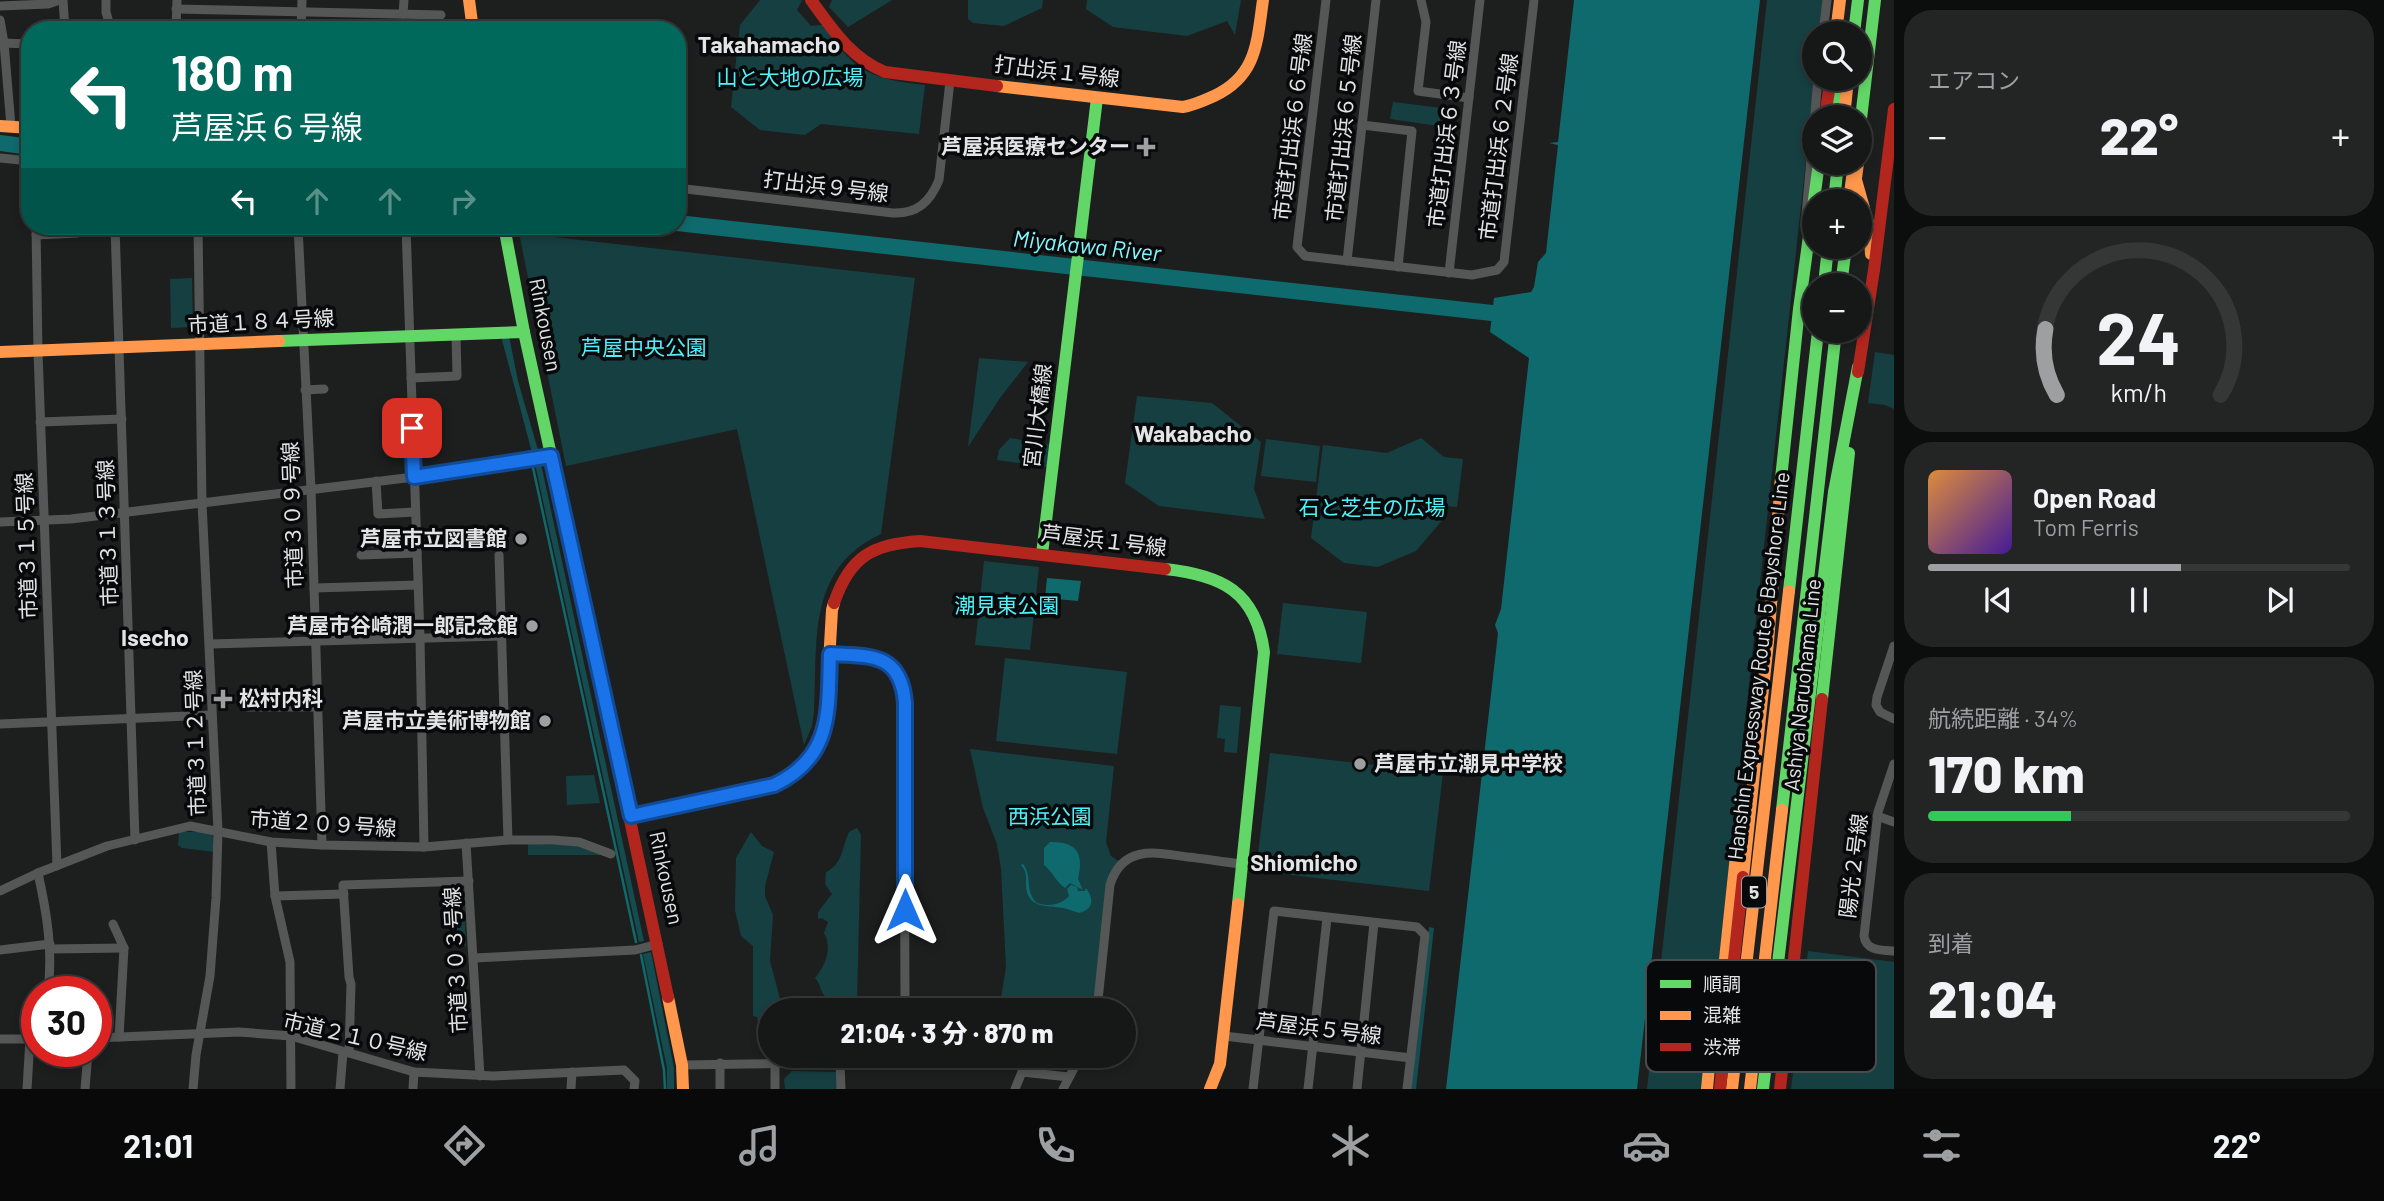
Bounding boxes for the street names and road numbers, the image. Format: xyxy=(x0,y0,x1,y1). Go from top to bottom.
street label: 市道打出浜６６号線 xyxy=(1268,31,1315,222)
street label: 市道打出浜６５号線 xyxy=(1320,33,1365,223)
street label: 市道打出浜６３号線 xyxy=(1422,38,1469,229)
street label: 打出浜１号線 xyxy=(993,50,1121,91)
street label: 市道打出浜６２号線 xyxy=(1474,51,1521,242)
street label: 打出浜９号線 xyxy=(762,165,890,206)
street label: Rinkousen xyxy=(525,276,568,374)
street label: 市道１８４号線 xyxy=(187,304,335,337)
street label: 宮川大橋線 xyxy=(1018,362,1055,469)
street label: 市道３０９号線 xyxy=(276,441,307,589)
street label: 市道３１３号線 xyxy=(91,459,122,607)
street label: Hanshin Expressway Route 5 Bayshore Line xyxy=(1721,470,1794,861)
street label: 市道３１５号線 xyxy=(10,472,41,620)
street label: 芦屋浜１号線 xyxy=(1040,519,1168,560)
street label: Ashiya Naruohama Line xyxy=(1778,578,1825,792)
street label: 市道３１２号線 xyxy=(179,669,210,817)
street label: 市道２０９号線 xyxy=(249,805,397,840)
street label: 陽光２号線 xyxy=(1834,812,1871,919)
street label: Rinkousen xyxy=(645,829,690,927)
road number: 5 xyxy=(1742,876,1766,908)
street label: 市道３０３号線 xyxy=(438,886,471,1034)
street label: 市道２１０号線 xyxy=(281,1007,430,1064)
street label: 芦屋浜５号線 xyxy=(1255,1007,1383,1048)

